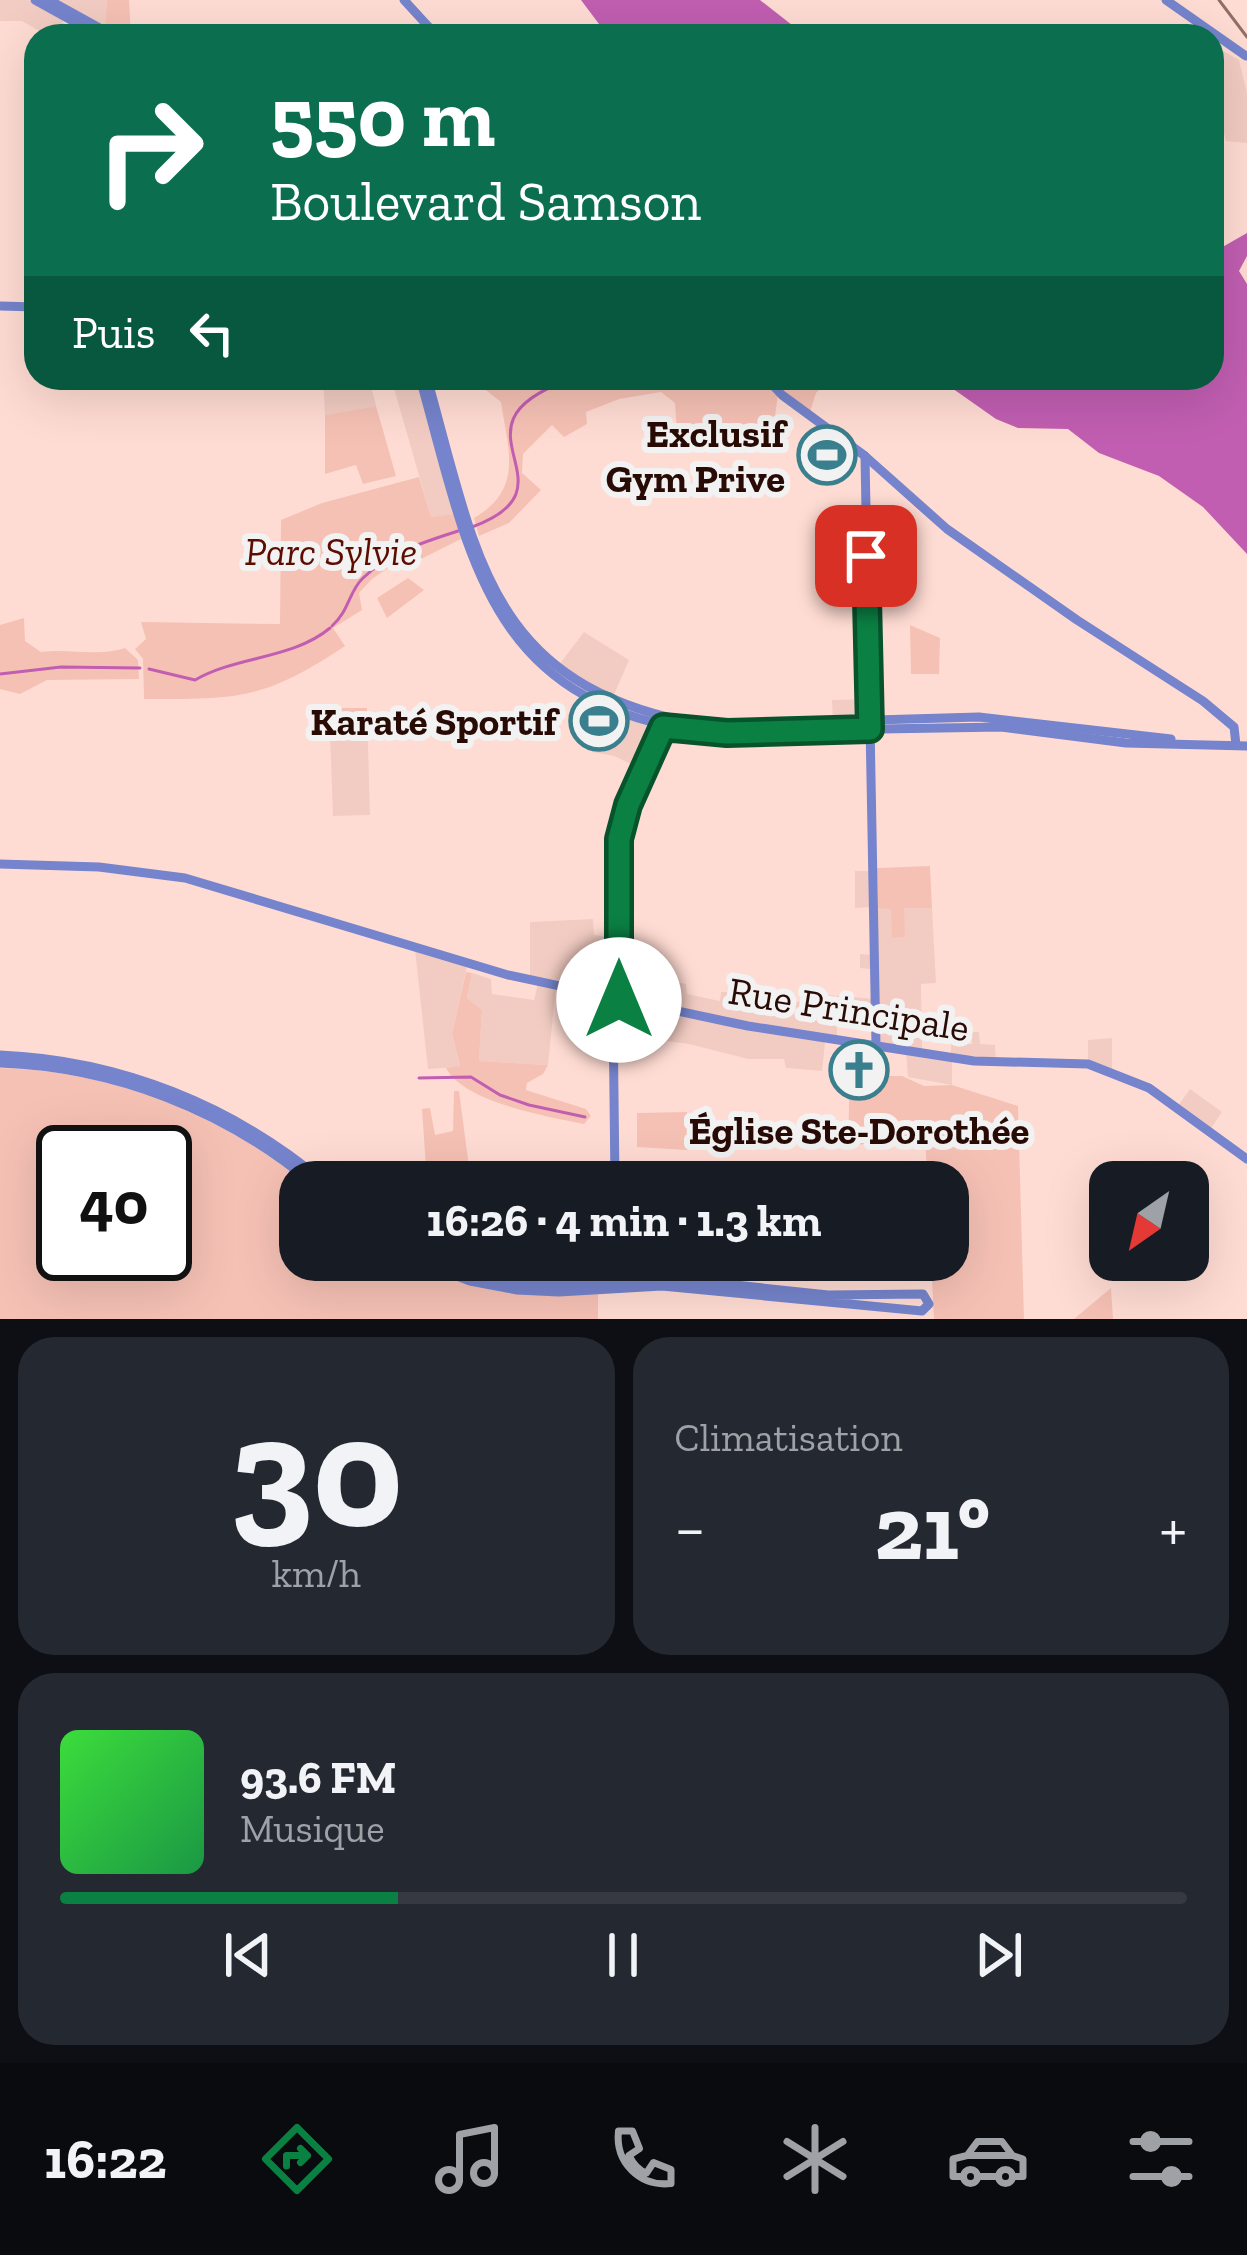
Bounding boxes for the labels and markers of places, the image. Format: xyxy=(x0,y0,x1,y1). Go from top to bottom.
place label: Exclusif Gym Prive xyxy=(606,410,789,502)
sports icon: Exclusif Gym Prive xyxy=(796,424,858,486)
pin xyxy=(815,505,917,607)
sports icon: Karaté Sportif xyxy=(568,690,630,752)
place label: Karaté Sportif xyxy=(310,698,561,745)
church icon: Église Ste-Dorothée xyxy=(828,1039,890,1101)
place label: Église Ste-Dorothée xyxy=(689,1107,1030,1154)

